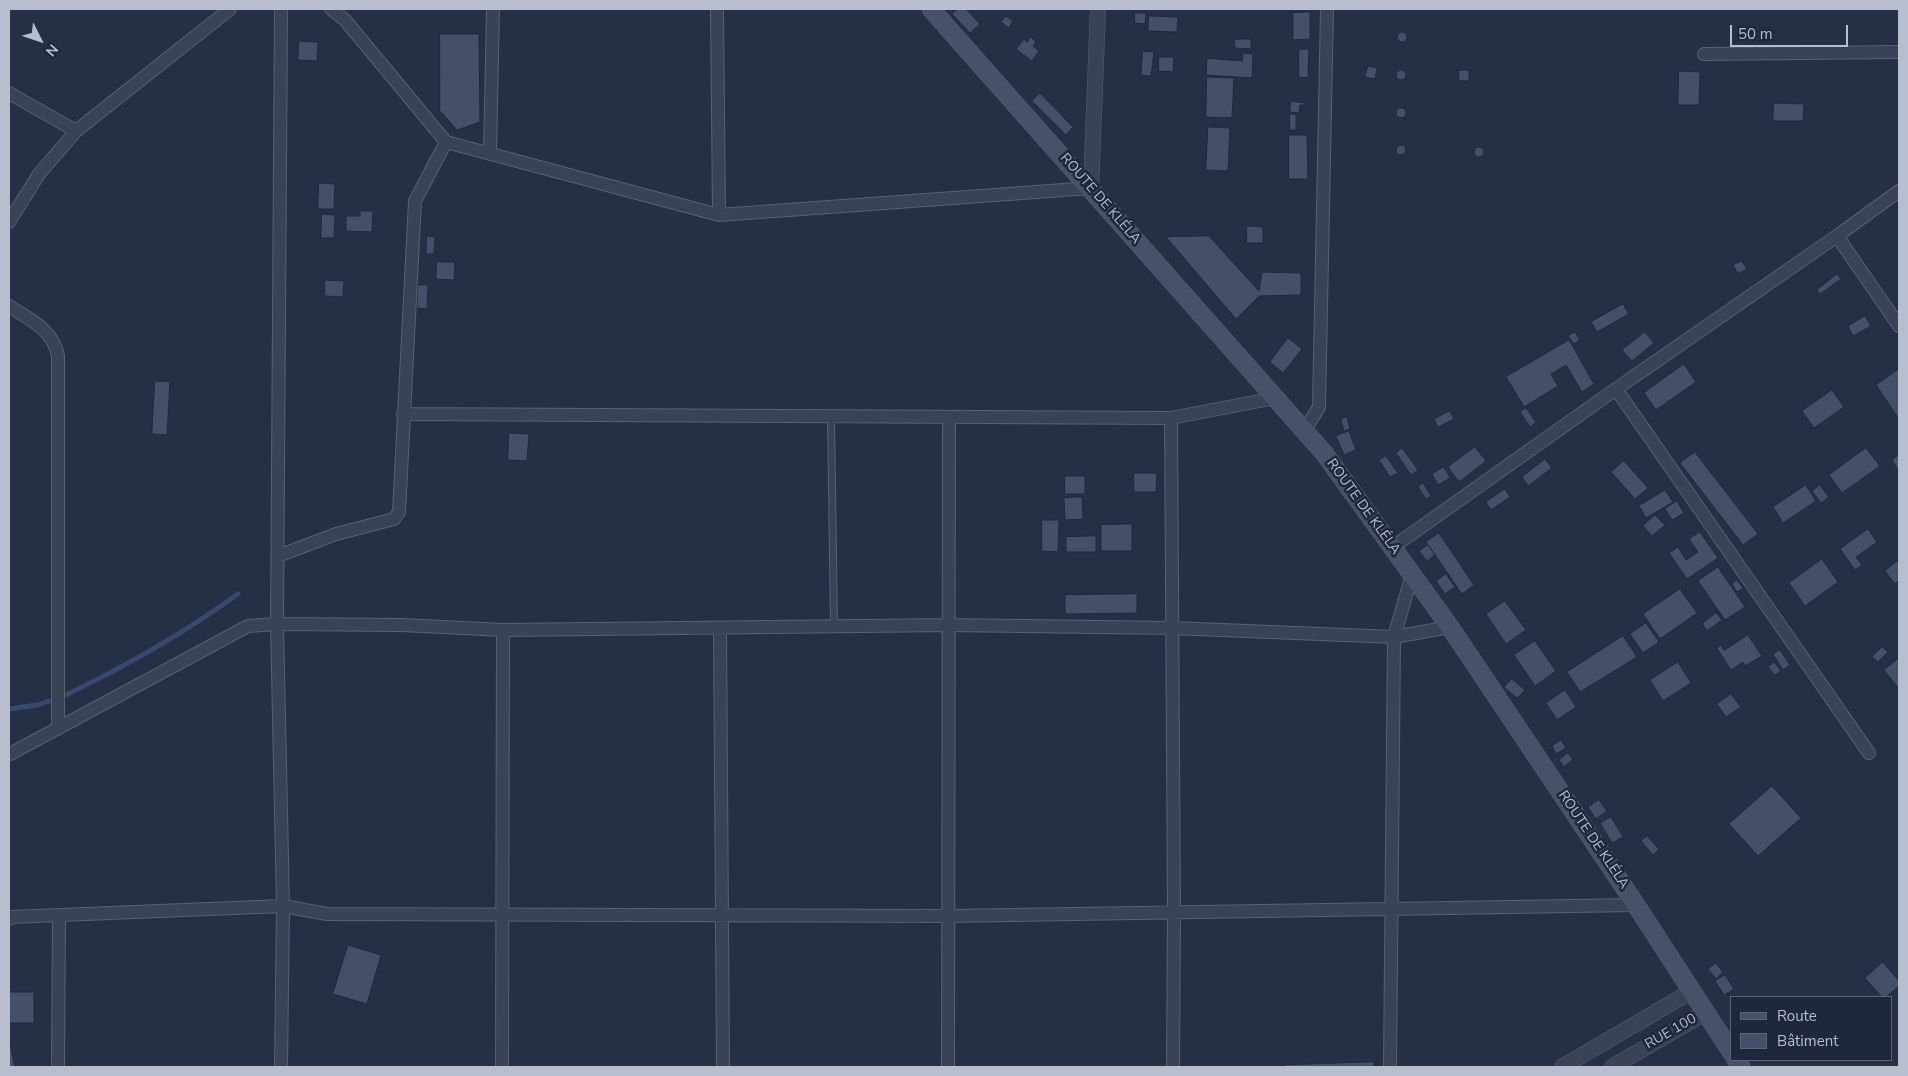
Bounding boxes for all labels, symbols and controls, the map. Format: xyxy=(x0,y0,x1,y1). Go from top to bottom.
north arrow xyxy=(15,15,65,65)
scale bar xyxy=(1733,15,1850,47)
text: 50 m xyxy=(1738,24,1773,44)
text: N xyxy=(41,40,62,60)
street label: ROUTE DE KLÉLA xyxy=(1056,150,1144,248)
street label: ROUTE DE KLÉLA xyxy=(1323,456,1403,558)
street label: ROUTE DE KLÉLA xyxy=(1554,788,1632,892)
legend xyxy=(1730,996,1893,1061)
text: Route xyxy=(1777,1006,1817,1026)
street label: RUE 100 xyxy=(1642,1011,1700,1053)
text: Bâtiment xyxy=(1777,1031,1838,1051)

